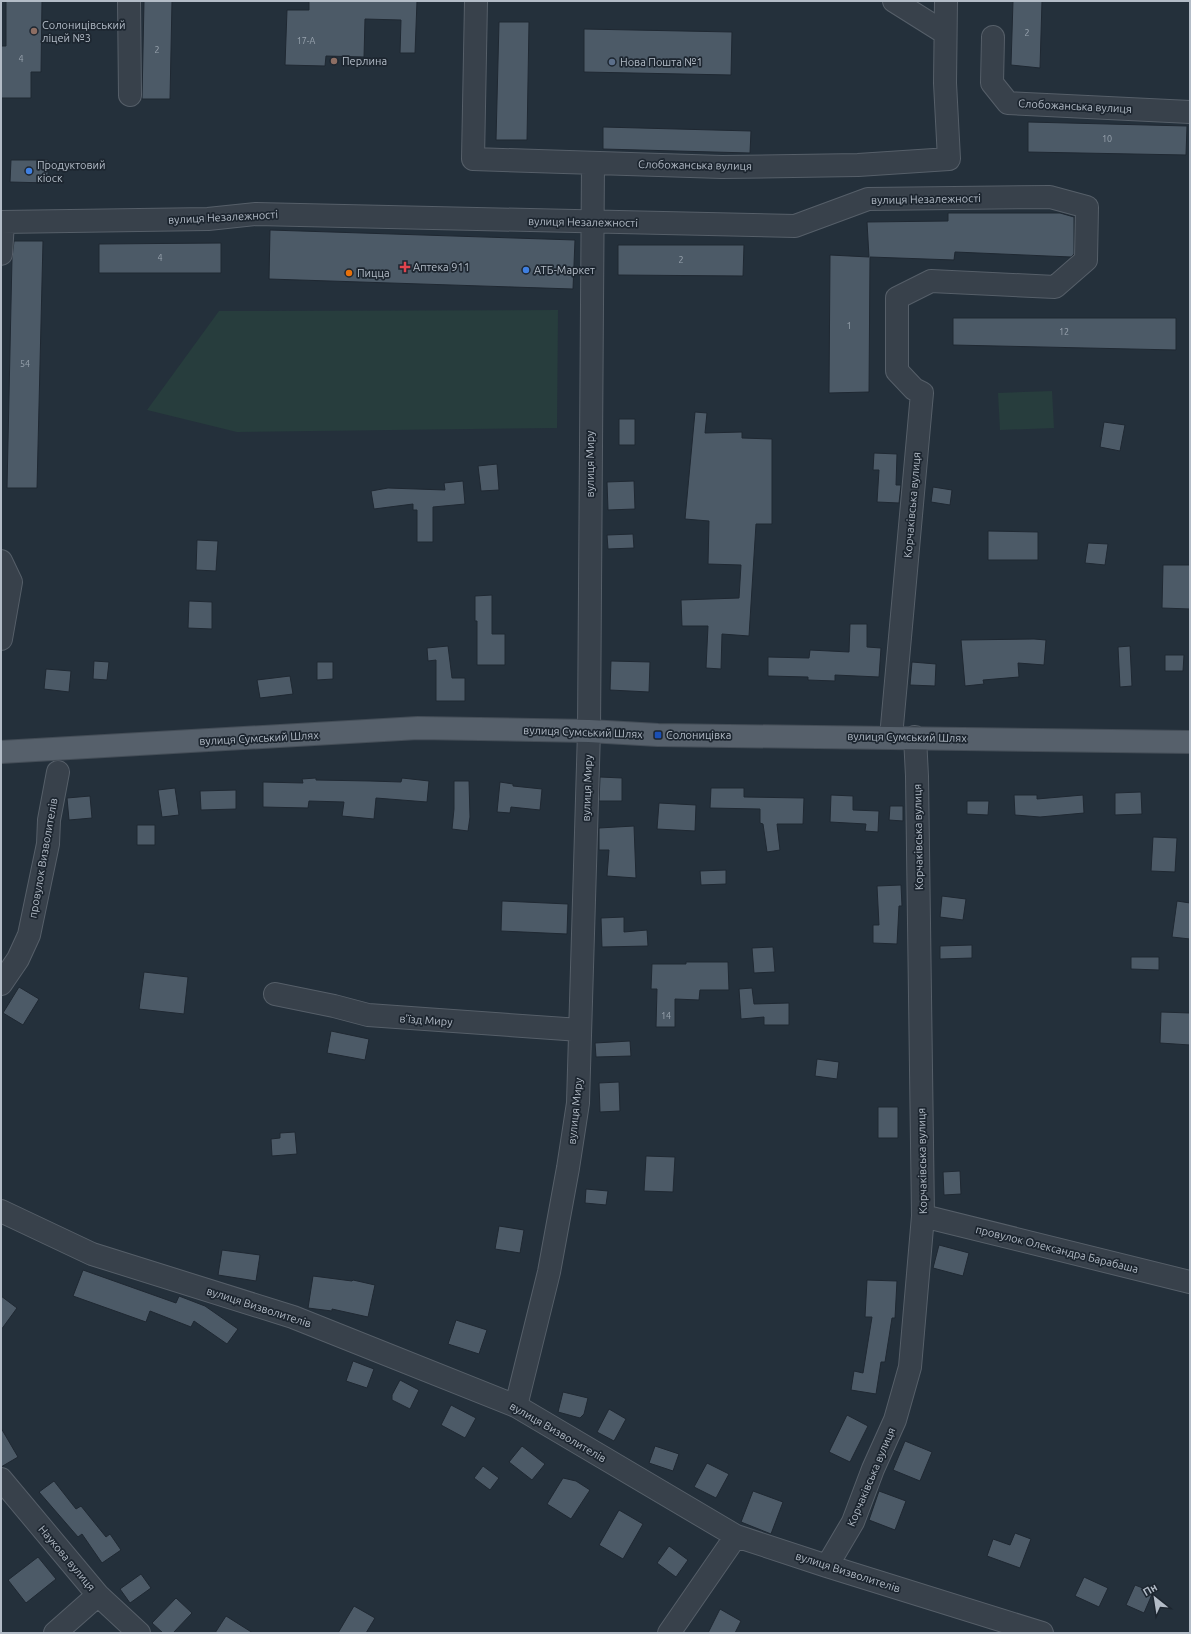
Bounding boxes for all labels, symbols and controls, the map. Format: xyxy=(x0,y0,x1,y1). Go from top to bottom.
place label: Солоницівський ліцей №3 xyxy=(42,19,126,44)
marker: Солоницівський ліцей №3 xyxy=(29,26,39,36)
house number: 2 xyxy=(1024,28,1030,38)
house number: 17-А xyxy=(297,36,315,46)
house number: 2 xyxy=(154,45,160,55)
house number: 4 xyxy=(18,54,24,64)
place label: Перлина xyxy=(342,55,387,67)
marker: Перлина xyxy=(329,56,339,66)
place label: Нова Пошта №1 xyxy=(620,56,703,68)
marker: Нова Пошта №1 xyxy=(607,57,617,67)
street label: Слобожанська вулиця xyxy=(1018,97,1132,115)
house number: 10 xyxy=(1102,134,1112,144)
street label: Слобожанська вулиця xyxy=(638,158,752,172)
place label: Продуктовий кіоск xyxy=(37,159,106,184)
marker: Продуктовий кіоск xyxy=(24,166,34,176)
street label: вулиця Незалежності xyxy=(871,192,981,206)
street label: вулиця Незалежності xyxy=(168,208,278,226)
street label: вулиця Незалежності xyxy=(528,215,638,229)
house number: 4 xyxy=(157,253,163,263)
house number: 2 xyxy=(678,255,684,265)
place label: Аптека 911 xyxy=(413,261,470,273)
marker: Аптека 911 xyxy=(400,262,410,272)
place label: АТБ-Маркет xyxy=(534,264,595,276)
marker: АТБ-Маркет xyxy=(521,265,531,275)
place label: Пицца xyxy=(357,267,390,279)
marker: Пицца xyxy=(344,268,354,278)
house number: 1 xyxy=(846,321,852,331)
house number: 12 xyxy=(1059,327,1069,337)
house number: 54 xyxy=(20,359,30,369)
street label: вулиця Миру xyxy=(584,430,596,497)
street label: Корчаківська вулиця xyxy=(901,451,923,559)
street label: вулиця Сумський Шлях xyxy=(523,724,643,740)
street label: вулиця Сумський Шлях xyxy=(199,729,319,747)
place label: Солоницівка xyxy=(666,729,731,741)
marker: Солоницівка xyxy=(653,730,663,740)
street label: вулиця Сумський Шлях xyxy=(847,730,967,744)
street label: вулиця Миру xyxy=(580,754,594,822)
street label: Корчаківська вулиця xyxy=(911,784,925,890)
street label: провулок Визволителів xyxy=(27,797,59,919)
house number: 14 xyxy=(661,1011,671,1021)
street label: в'їзд Миру xyxy=(399,1012,454,1028)
street label: вулиця Миру xyxy=(566,1076,585,1145)
street label: Корчаківська вулиця xyxy=(915,1108,929,1214)
street label: провулок Олександра Барабаша xyxy=(974,1223,1140,1275)
street label: вулиця Визволителів xyxy=(205,1284,313,1330)
street label: вулиця Визволителів xyxy=(508,1399,608,1465)
street label: Корчаківська вулиця xyxy=(845,1426,897,1528)
street label: Наукова вулиця xyxy=(36,1523,98,1593)
street label: вулиця Визволителів xyxy=(794,1549,902,1595)
north arrow xyxy=(1135,1578,1175,1618)
text: Пн xyxy=(1141,1581,1159,1598)

